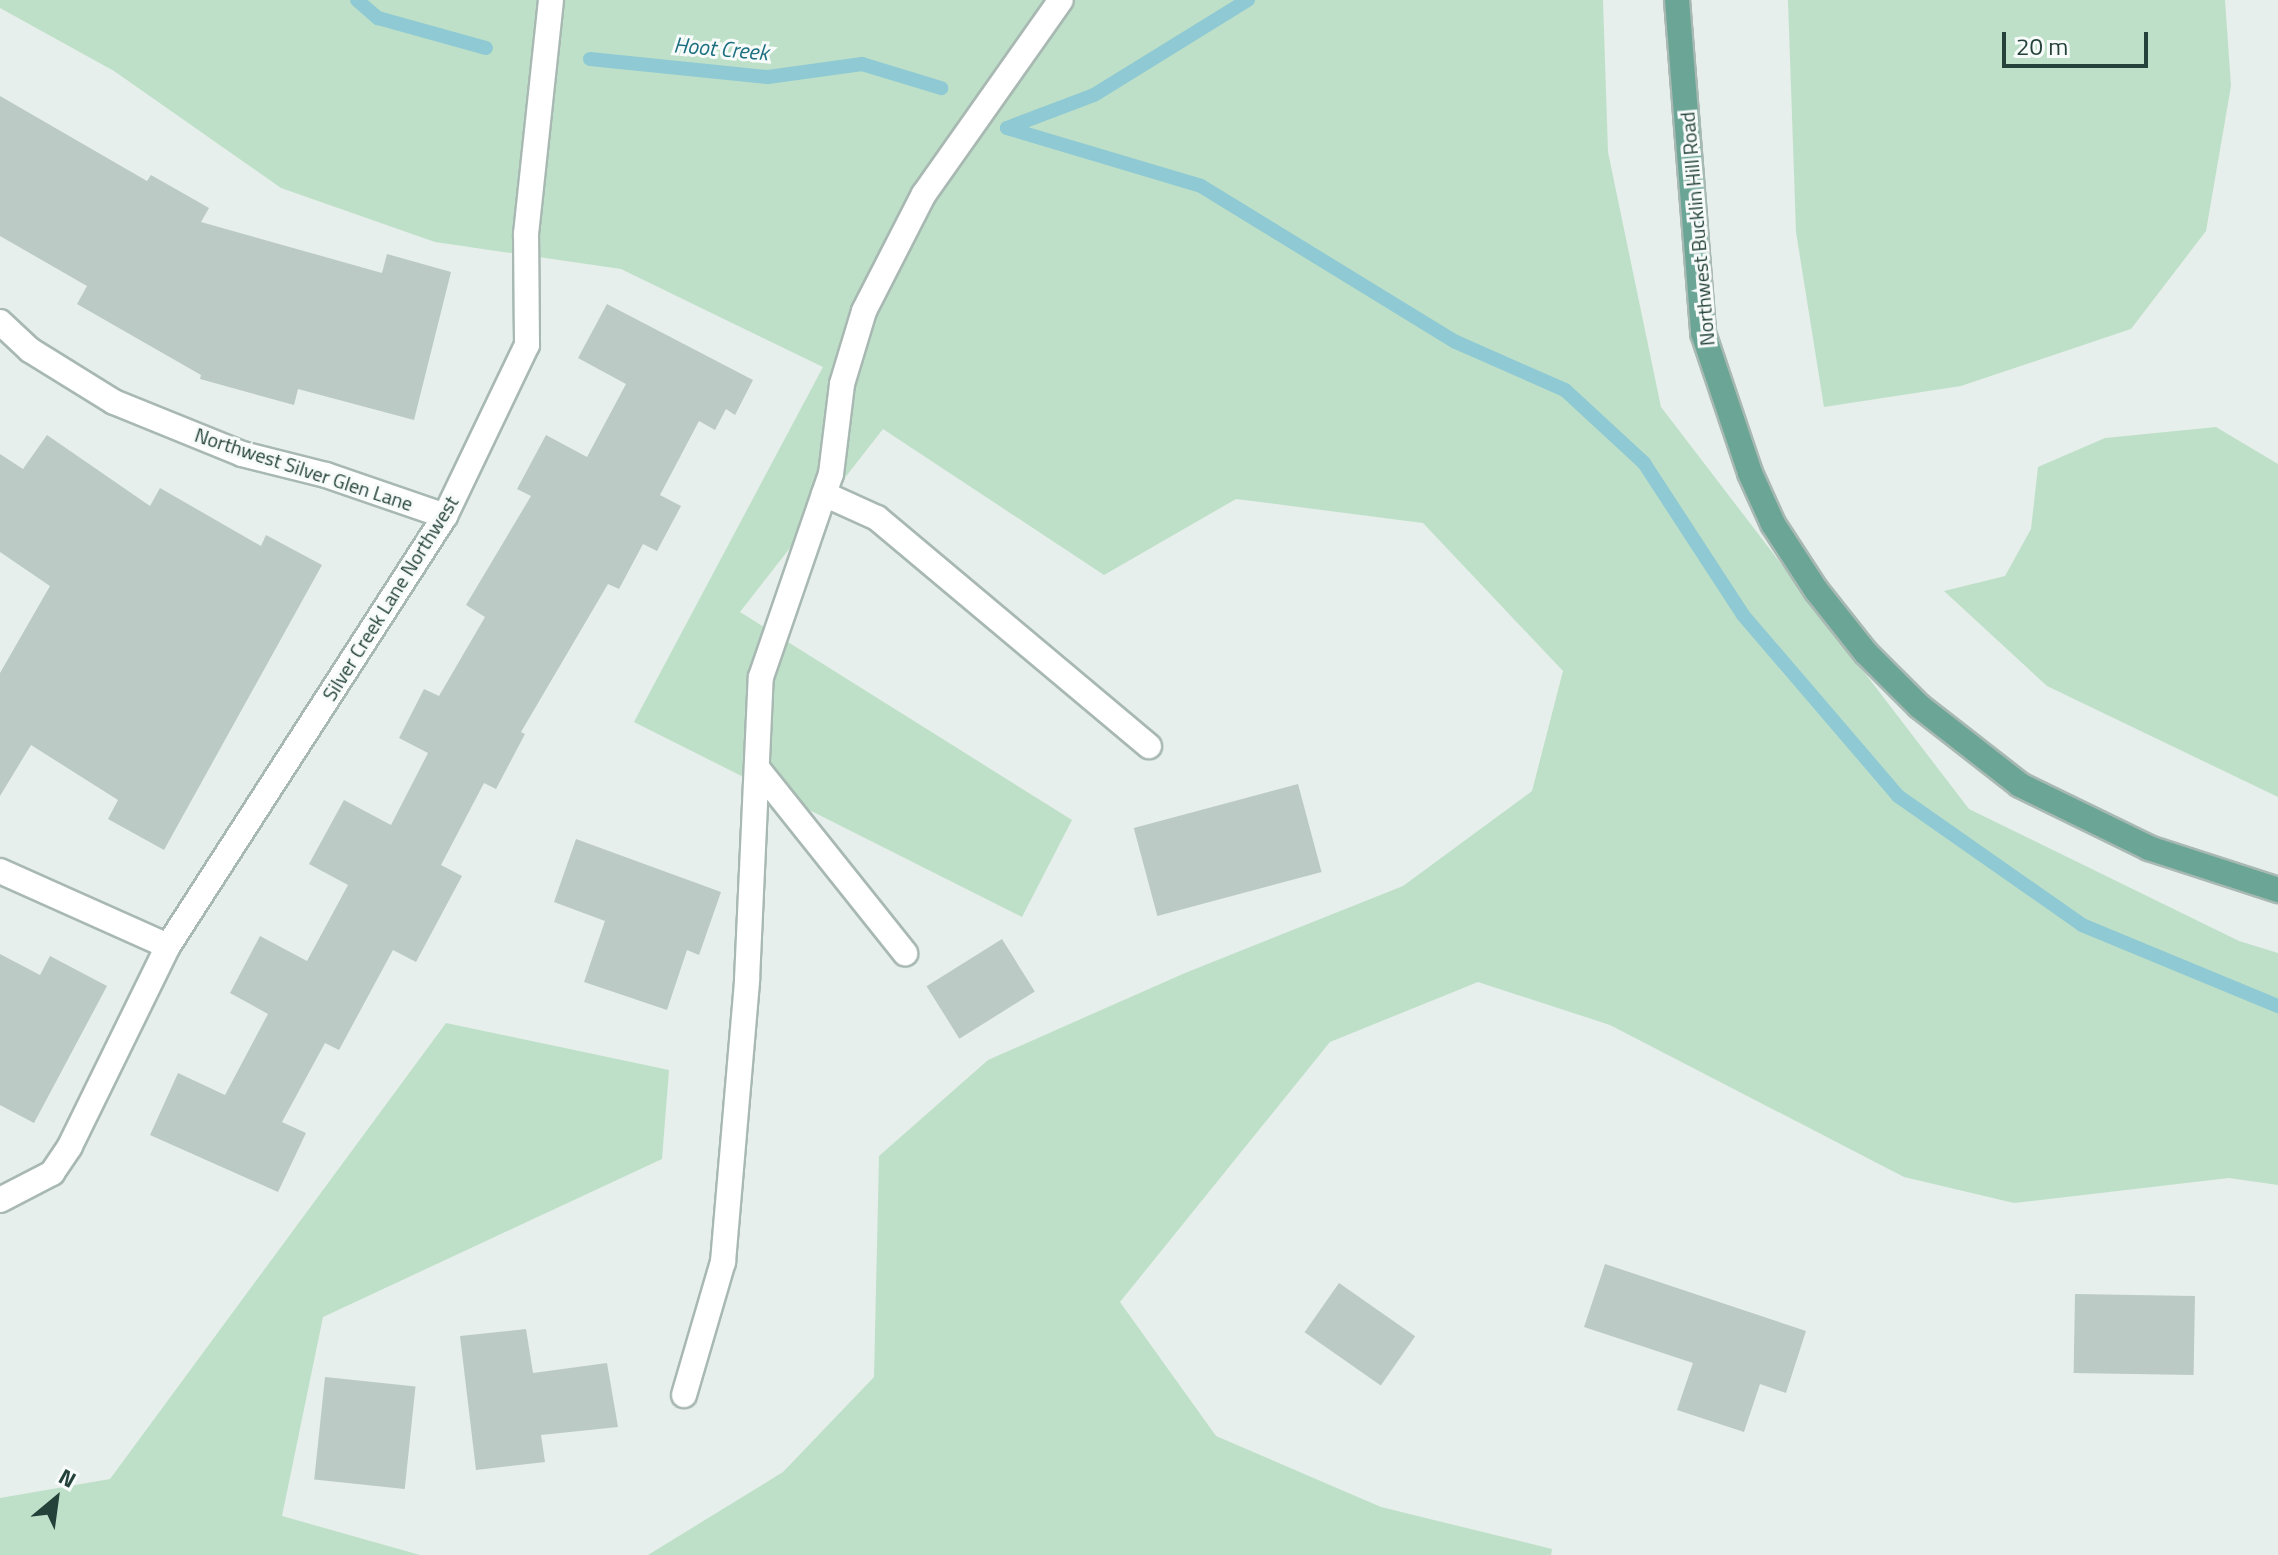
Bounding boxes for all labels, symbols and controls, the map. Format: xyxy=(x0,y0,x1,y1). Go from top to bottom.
scale bar xyxy=(2006,16,2152,66)
text: 20 m xyxy=(2016,28,2068,64)
water label: Hoot Creek xyxy=(673,32,769,66)
street label: Northwest Bucklin Hill Road xyxy=(1675,111,1719,347)
street label: Northwest Silver Glen Lane xyxy=(192,422,416,516)
street label: Silver Creek Lane Northwest xyxy=(317,491,463,705)
north arrow xyxy=(16,1459,96,1539)
text: N xyxy=(53,1459,83,1497)

